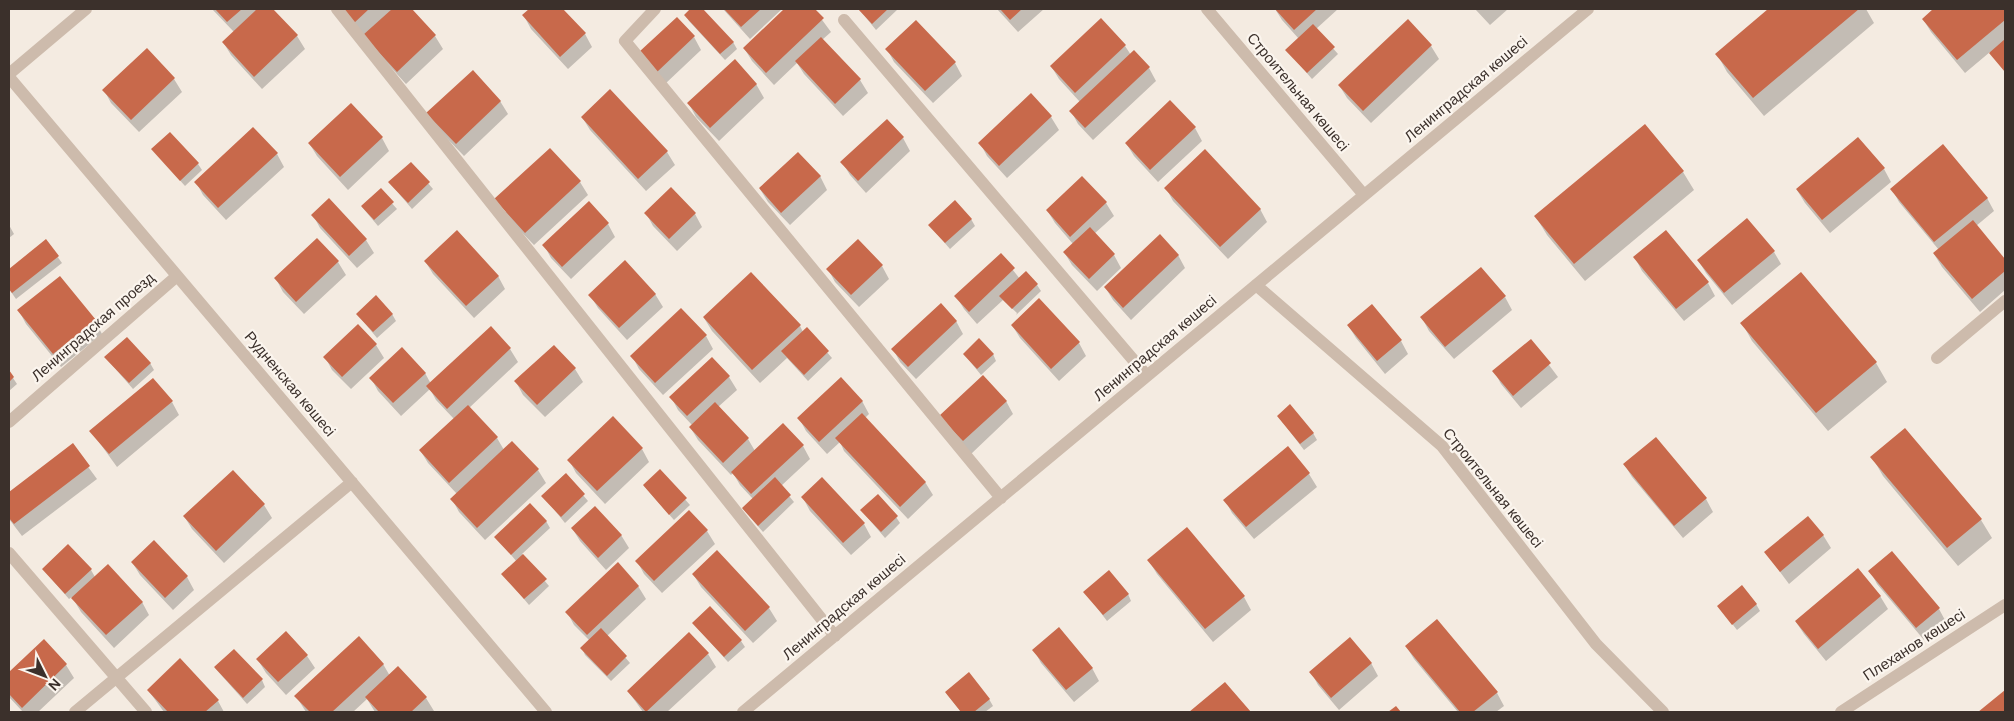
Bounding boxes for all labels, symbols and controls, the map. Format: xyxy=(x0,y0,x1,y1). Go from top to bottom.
street label: Строительная көшесі xyxy=(1243,29,1353,155)
street label: Ленинградская көшесі xyxy=(1400,32,1532,146)
street label: Ленинградская проезд xyxy=(27,268,159,386)
street label: Ленинградская көшесі xyxy=(1089,291,1221,405)
street label: Рудненская көшесі xyxy=(240,327,340,441)
street label: Строительная көшесі xyxy=(1438,424,1548,552)
street label: Ленинградская көшесі xyxy=(778,550,910,664)
street label: Плеханов көшесі xyxy=(1859,605,1969,685)
north arrow xyxy=(20,651,70,701)
text: N xyxy=(45,675,65,695)

